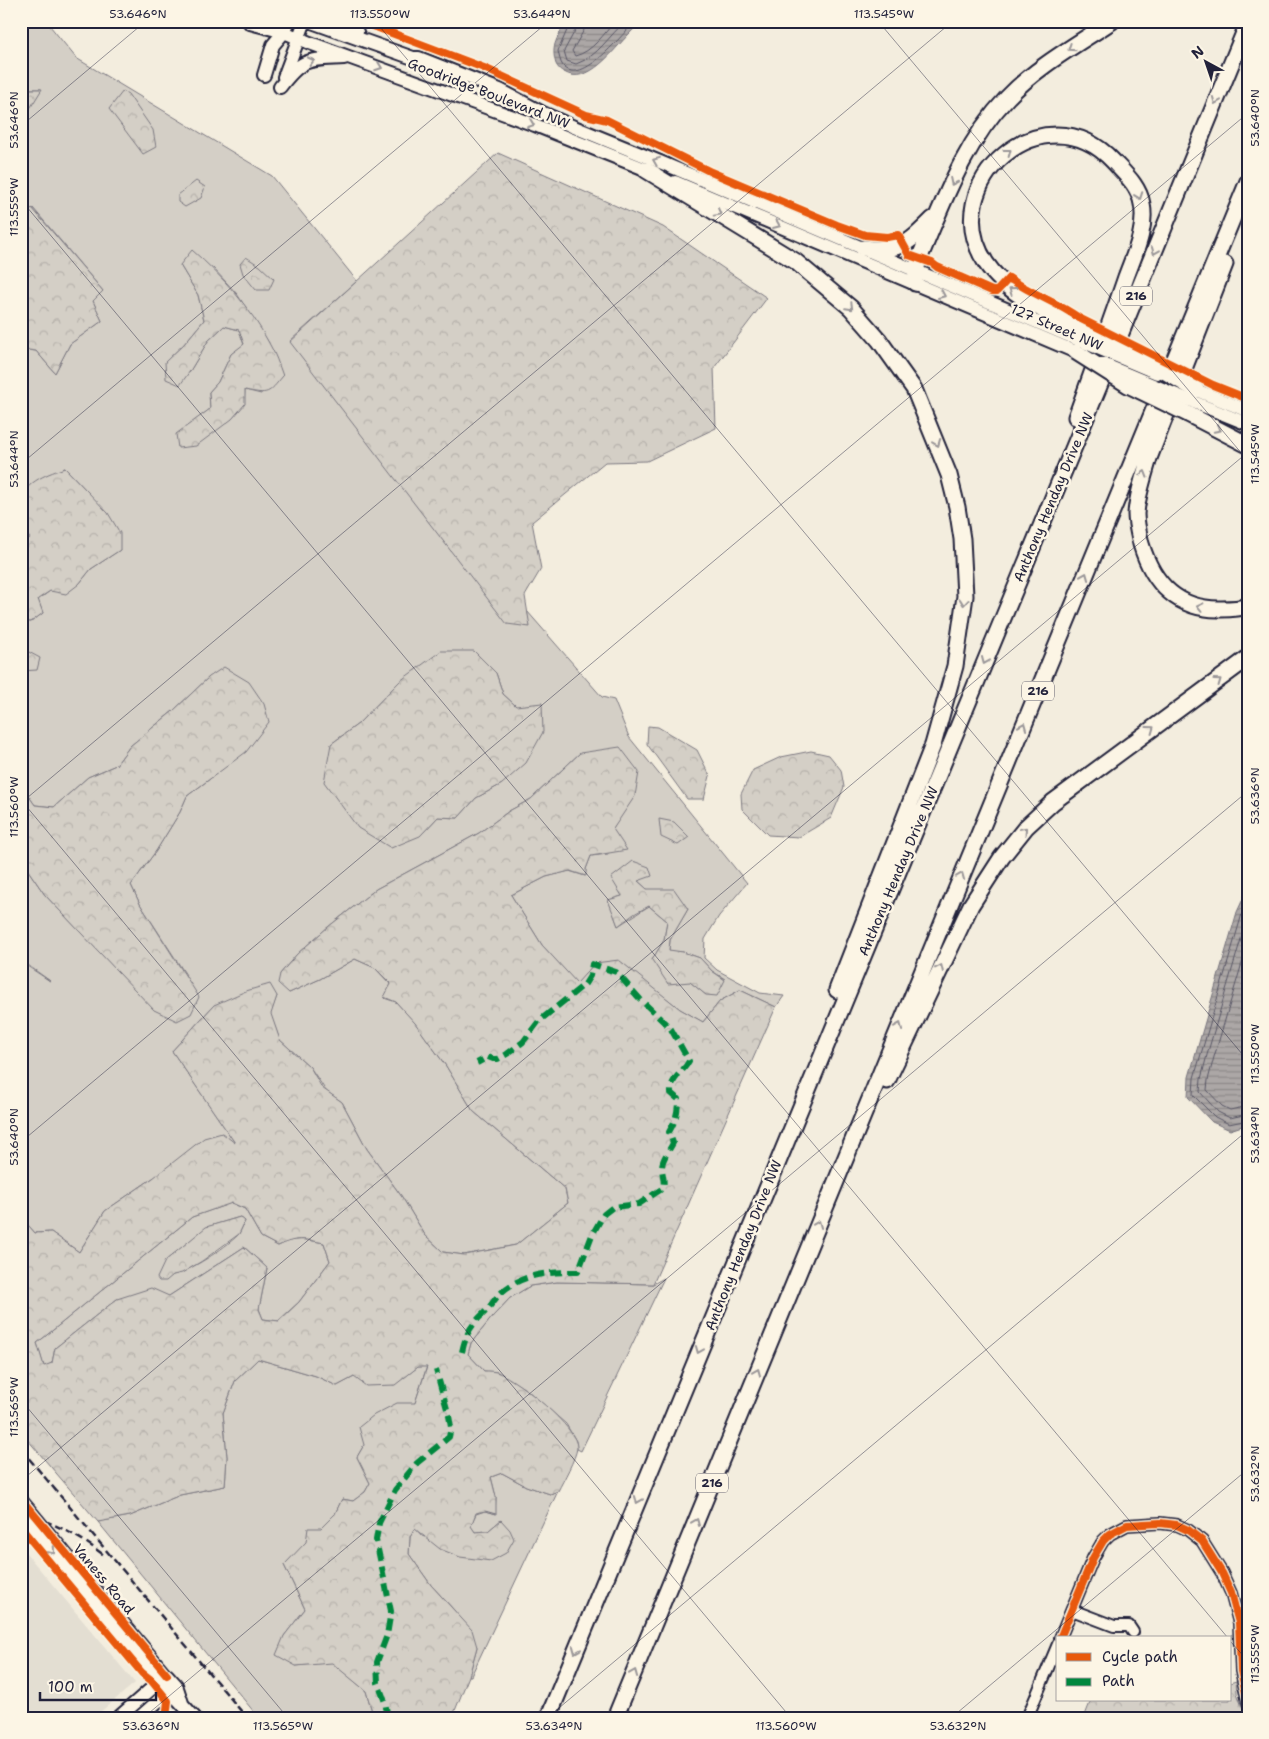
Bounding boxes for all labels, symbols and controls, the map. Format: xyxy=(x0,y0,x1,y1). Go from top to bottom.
text: 53.646°N xyxy=(109,6,167,22)
text: 113.550°W xyxy=(350,6,410,22)
text: 53.644°N xyxy=(513,6,571,22)
text: 113.545°W xyxy=(854,6,914,22)
north arrow xyxy=(1182,38,1232,88)
one-way arrow xyxy=(1068,42,1077,51)
text: N xyxy=(1188,42,1208,63)
street label: Goodridge Boulevard NW xyxy=(405,54,573,132)
one-way arrow xyxy=(306,57,314,67)
one-way arrow xyxy=(374,61,383,71)
text: 53.640°N xyxy=(1247,89,1263,147)
text: 53.646°N xyxy=(6,91,22,149)
one-way arrow xyxy=(1212,96,1222,105)
one-way arrow xyxy=(527,118,535,128)
one-way arrow xyxy=(1002,150,1011,158)
one-way arrow xyxy=(652,156,661,167)
text: 113.555°W xyxy=(6,177,22,237)
one-way arrow xyxy=(948,177,959,186)
one-way arrow xyxy=(1134,191,1144,200)
one-way arrow xyxy=(713,207,722,217)
one-way arrow xyxy=(772,219,780,229)
one-way arrow xyxy=(1150,247,1160,255)
road number: 216 xyxy=(1120,286,1152,306)
one-way arrow xyxy=(1008,287,1018,296)
one-way arrow xyxy=(937,288,946,299)
street label: 127 Street NW xyxy=(1008,299,1106,355)
one-way arrow xyxy=(844,301,853,310)
street label: Anthony Henday Drive NW xyxy=(1009,409,1097,585)
one-way arrow xyxy=(1213,423,1222,433)
text: 113.545°W xyxy=(1247,424,1263,484)
text: 53.644°N xyxy=(6,430,22,488)
one-way arrow xyxy=(930,438,941,447)
one-way arrow xyxy=(1139,470,1149,478)
one-way arrow xyxy=(1079,572,1089,581)
one-way arrow xyxy=(959,598,970,606)
one-way arrow xyxy=(1195,602,1204,613)
one-way arrow xyxy=(981,656,991,665)
one-way arrow xyxy=(1212,679,1221,687)
road number: 216 xyxy=(1022,681,1054,700)
one-way arrow xyxy=(1017,722,1028,731)
one-way arrow xyxy=(1145,726,1155,735)
text: 53.636°N xyxy=(1247,767,1263,825)
text: 113.560°W xyxy=(6,776,22,838)
street label: Anthony Henday Drive NW xyxy=(854,783,942,959)
one-way arrow xyxy=(1018,826,1027,835)
one-way arrow xyxy=(955,872,966,881)
one-way arrow xyxy=(934,964,945,973)
one-way arrow xyxy=(894,1023,904,1031)
text: 113.550°W xyxy=(1247,1024,1263,1084)
text: 53.634°N xyxy=(1247,1107,1263,1164)
text: 53.640°N xyxy=(6,1108,22,1166)
street label: Anthony Henday Drive NW xyxy=(700,1157,786,1333)
one-way arrow xyxy=(812,1220,822,1229)
one-way arrow xyxy=(695,1345,706,1354)
one-way arrow xyxy=(751,1368,762,1377)
text: 113.565°W xyxy=(6,1377,22,1437)
text: 53.632°N xyxy=(1247,1446,1263,1502)
road number: 216 xyxy=(696,1474,728,1492)
one-way arrow xyxy=(633,1495,644,1504)
one-way arrow xyxy=(689,1518,700,1527)
street label: Vaness Road xyxy=(69,1540,139,1618)
one-way arrow xyxy=(47,1545,55,1554)
text: 113.555°W xyxy=(1247,1624,1263,1684)
legend xyxy=(1056,1636,1232,1702)
one-way arrow xyxy=(571,1645,582,1654)
text: Cycle path xyxy=(1102,1647,1178,1667)
scale bar xyxy=(40,1669,156,1701)
one-way arrow xyxy=(628,1669,638,1678)
text: Path xyxy=(1102,1671,1135,1691)
text: 100 m xyxy=(48,1677,93,1697)
text: 53.636°N xyxy=(122,1718,180,1734)
text: 113.565°W xyxy=(253,1718,313,1734)
text: 53.634°N xyxy=(526,1718,583,1734)
text: 113.560°W xyxy=(755,1718,817,1734)
text: 53.632°N xyxy=(930,1718,986,1734)

